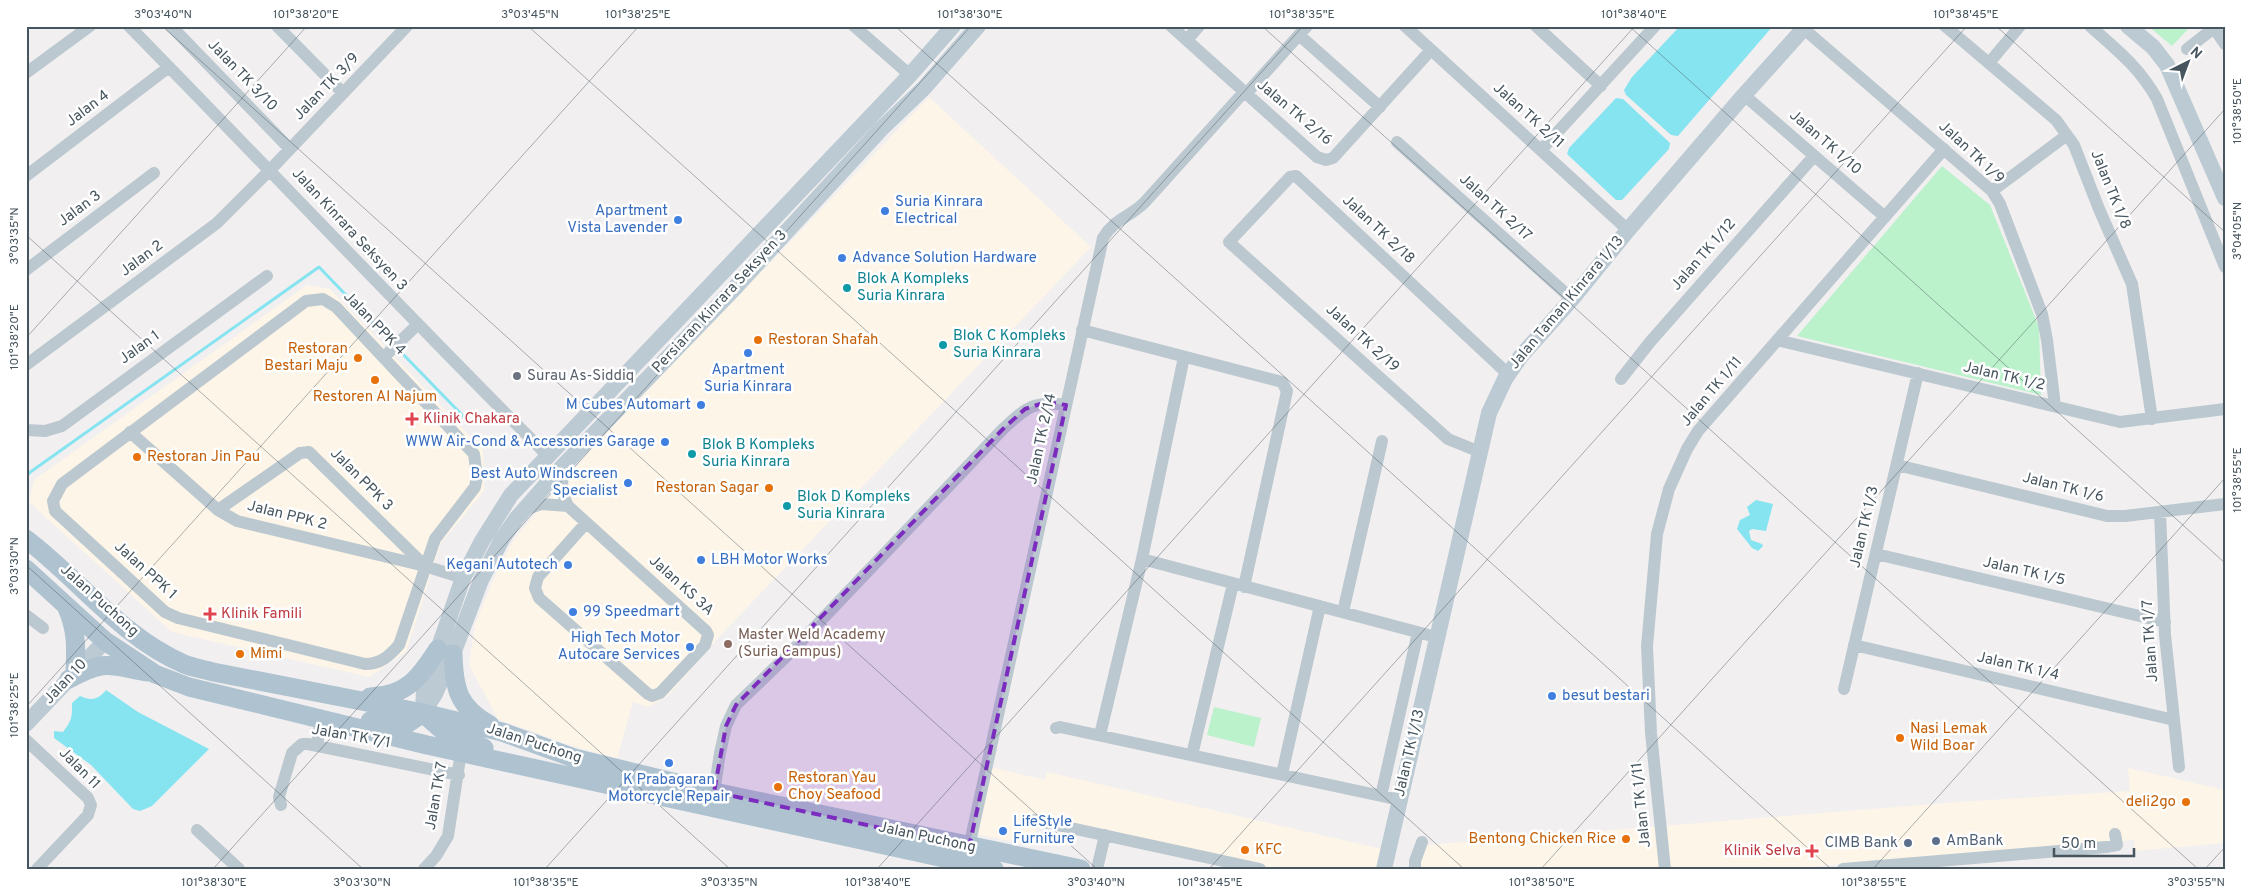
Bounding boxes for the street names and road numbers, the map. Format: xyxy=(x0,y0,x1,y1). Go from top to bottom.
street label: Jalan TK 3/10 xyxy=(203,36,281,116)
street label: Jalan TK 3/9 xyxy=(290,49,364,125)
street label: Jalan TK 2/16 xyxy=(1252,76,1336,150)
street label: Jalan TK 2/11 xyxy=(1488,79,1568,153)
street label: Jalan 4 xyxy=(63,87,113,131)
street label: Jalan TK 1/10 xyxy=(1785,106,1865,180)
street label: Jalan TK 1/9 xyxy=(1934,118,2008,188)
street label: Jalan TK 1/8 xyxy=(2086,148,2134,232)
street label: Jalan Kinrara Seksyen 3 xyxy=(287,165,411,295)
street label: Jalan TK 2/17 xyxy=(1455,170,1535,246)
street label: Jalan 3 xyxy=(55,187,105,231)
street label: Jalan TK 2/18 xyxy=(1338,191,1418,269)
street label: Jalan TK 1/12 xyxy=(1668,215,1740,295)
street label: Persiaran Kinrara Seksyen 3 xyxy=(649,226,791,378)
street label: Jalan Taman Kinrara 1/13 xyxy=(1506,232,1628,374)
street label: Jalan 2 xyxy=(117,237,167,281)
street label: Jalan PPK 4 xyxy=(339,288,409,360)
street label: Jalan TK 2/19 xyxy=(1321,301,1403,377)
street label: Jalan 1 xyxy=(116,327,164,369)
street label: Jalan TK 1/11 xyxy=(1677,353,1747,431)
street label: Jalan TK 1/2 xyxy=(1961,358,2047,396)
street label: Jalan TK 2/14 xyxy=(1023,392,1061,486)
street label: Jalan PPK 3 xyxy=(325,444,397,516)
street label: Jalan TK 1/6 xyxy=(2020,469,2106,507)
street label: Jalan TK 1/3 xyxy=(1846,484,1884,570)
street label: Jalan PPK 2 xyxy=(245,497,329,535)
street label: Jalan PPK 1 xyxy=(110,538,180,604)
street label: Jalan KS 3A xyxy=(645,552,717,620)
street label: Jalan TK 1/5 xyxy=(1981,553,2067,591)
street label: Jalan Puchong xyxy=(56,561,142,641)
street label: Jalan TK 1/7 xyxy=(2139,599,2163,683)
street label: Jalan TK 1/4 xyxy=(1975,648,2061,686)
street label: Jalan 10 xyxy=(40,655,92,709)
street label: Jalan TK 1/13 xyxy=(1391,707,1429,799)
street label: Jalan Puchong xyxy=(484,720,584,768)
street label: Jalan TK 7/1 xyxy=(310,721,392,753)
street label: Jalan 11 xyxy=(54,744,104,794)
street label: Jalan TK 7 xyxy=(422,760,452,832)
street label: Jalan TK 1/11 xyxy=(1628,761,1656,849)
street label: Jalan Puchong xyxy=(876,818,978,858)

